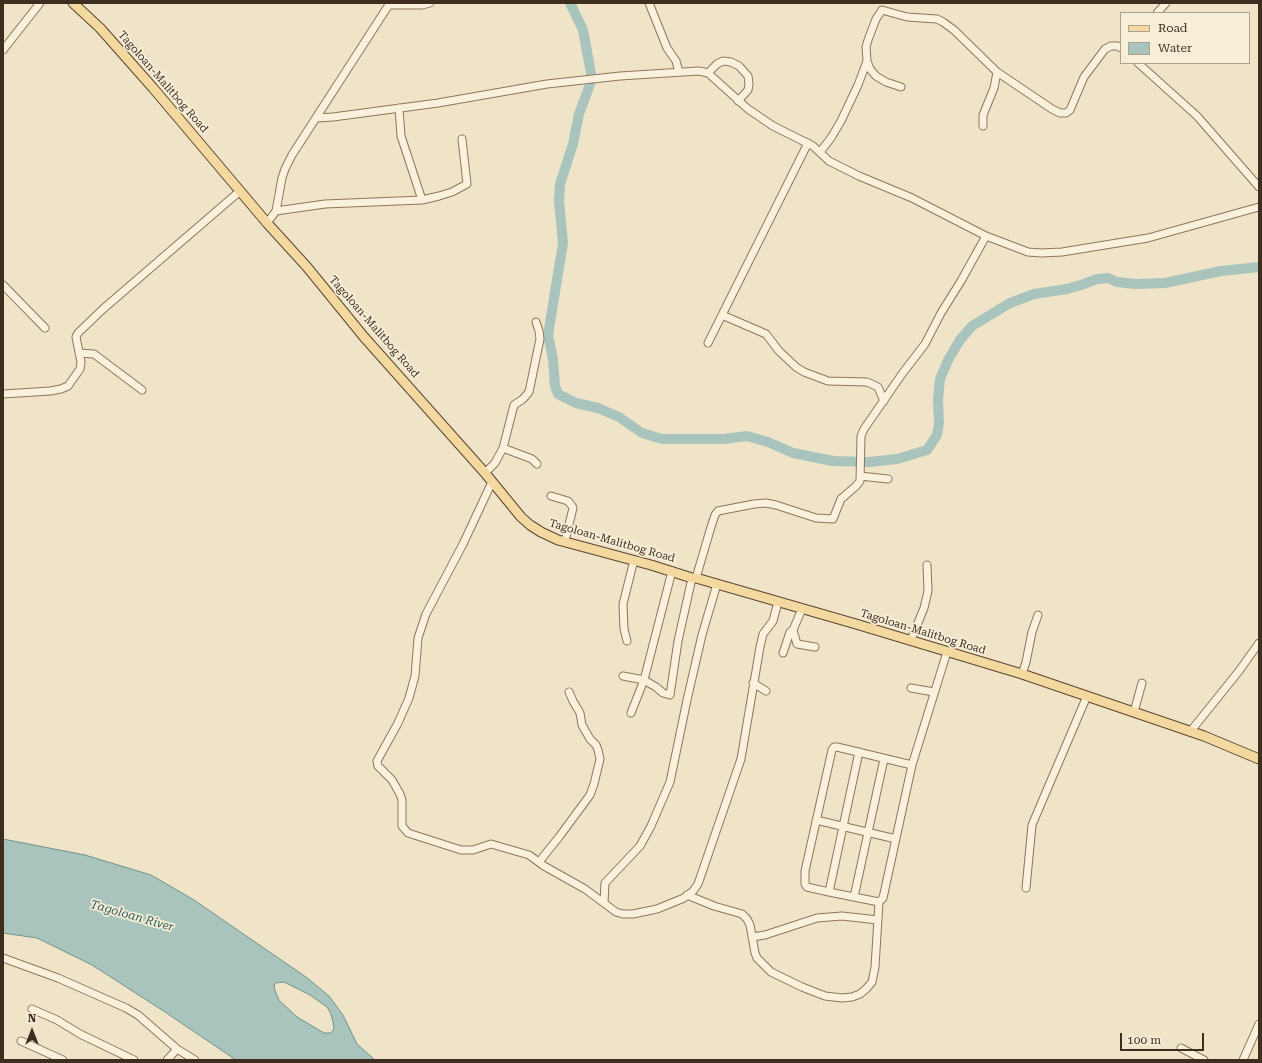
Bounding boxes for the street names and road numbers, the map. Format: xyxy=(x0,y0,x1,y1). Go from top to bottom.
street label: Tagoloan-Malitbog Road xyxy=(115,28,211,136)
street label: Tagoloan-Malitbog Road xyxy=(326,273,422,381)
street label: Tagoloan-Malitbog Road xyxy=(547,517,677,565)
street label: Tagoloan-Malitbog Road xyxy=(859,607,987,657)

